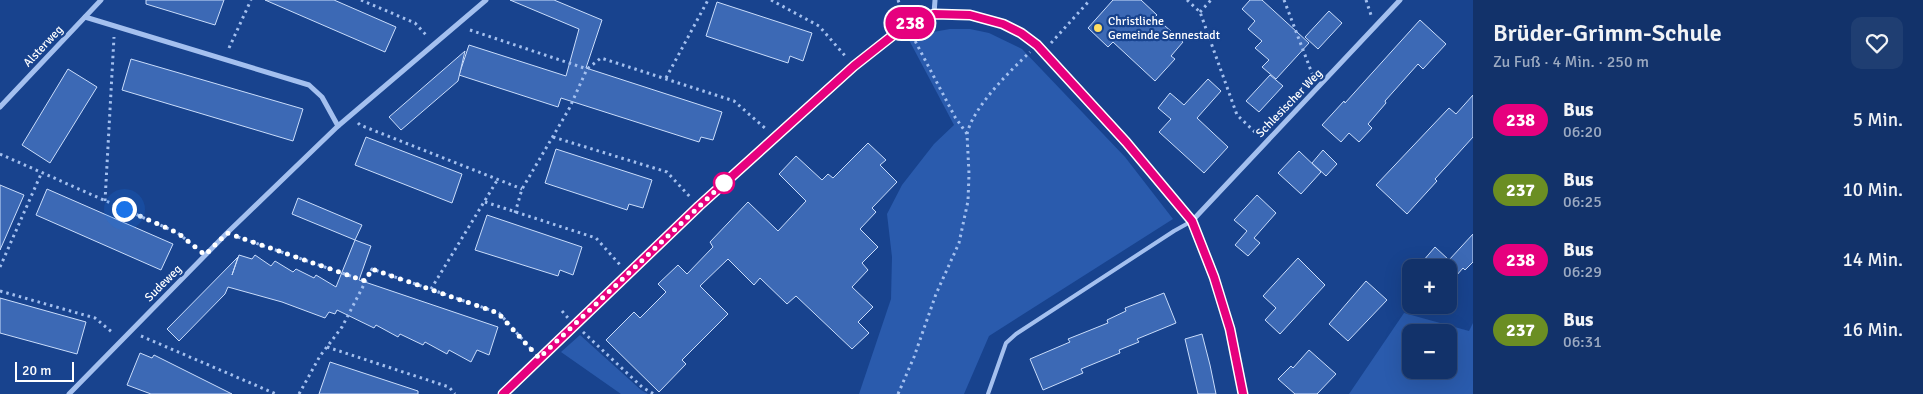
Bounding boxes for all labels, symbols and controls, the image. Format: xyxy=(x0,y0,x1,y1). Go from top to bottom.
line badge: 238 xyxy=(881,7,939,39)
text: 238 xyxy=(895,12,925,34)
place label: Christliche Gemeinde Sennestadt xyxy=(1108,14,1220,43)
button: heart xyxy=(1851,17,1903,69)
text: Brüder-Grimm-Schule xyxy=(1493,18,1722,48)
street label: Alsterweg xyxy=(20,22,66,70)
marker: Christliche Gemeinde Sennestadt xyxy=(1092,22,1104,34)
text: Zu Fuß · 4 Min. · 250 m xyxy=(1493,52,1649,72)
street label: Schlesischer Weg xyxy=(1253,66,1326,141)
text: Bus xyxy=(1563,98,1594,122)
text: 5 Min. xyxy=(1853,108,1903,132)
text: 238 xyxy=(1506,109,1535,131)
text: 06:20 xyxy=(1563,122,1602,142)
text: Bus xyxy=(1563,168,1594,192)
unlabelled marker xyxy=(713,172,735,194)
text: 10 Min. xyxy=(1842,178,1903,202)
text: 237 xyxy=(1506,179,1535,201)
text: 06:25 xyxy=(1563,192,1602,212)
your location xyxy=(112,197,137,222)
text: Bus xyxy=(1563,238,1594,262)
text: 14 Min. xyxy=(1842,248,1903,272)
text: 238 xyxy=(1506,249,1535,271)
map controls xyxy=(1402,259,1457,379)
button: + xyxy=(1402,259,1457,314)
street label: Sudeweg xyxy=(142,262,185,305)
text: 06:29 xyxy=(1563,262,1602,282)
text: Bus xyxy=(1563,308,1594,332)
text: 16 Min. xyxy=(1842,318,1903,342)
text: 237 xyxy=(1506,319,1535,341)
button: − xyxy=(1402,324,1457,379)
text: 06:31 xyxy=(1563,332,1602,352)
scale bar xyxy=(15,359,74,382)
text: 20 m xyxy=(22,362,51,379)

